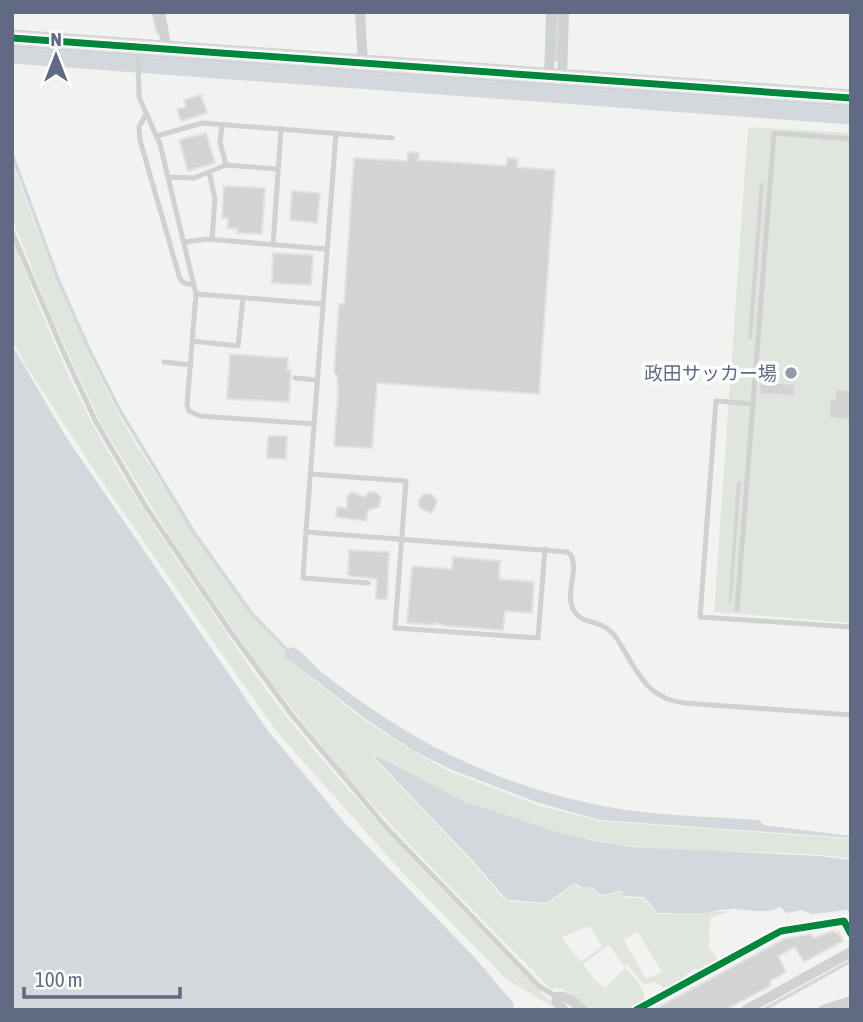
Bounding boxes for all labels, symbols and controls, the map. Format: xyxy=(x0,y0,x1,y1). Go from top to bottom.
north arrow xyxy=(21,21,91,91)
text: N xyxy=(50,28,62,50)
place label: 政田サッカー場 xyxy=(644,362,777,384)
marker: 政田サッカー場 xyxy=(783,365,799,381)
scale bar xyxy=(24,956,180,1000)
text: 100 m xyxy=(35,967,83,991)

